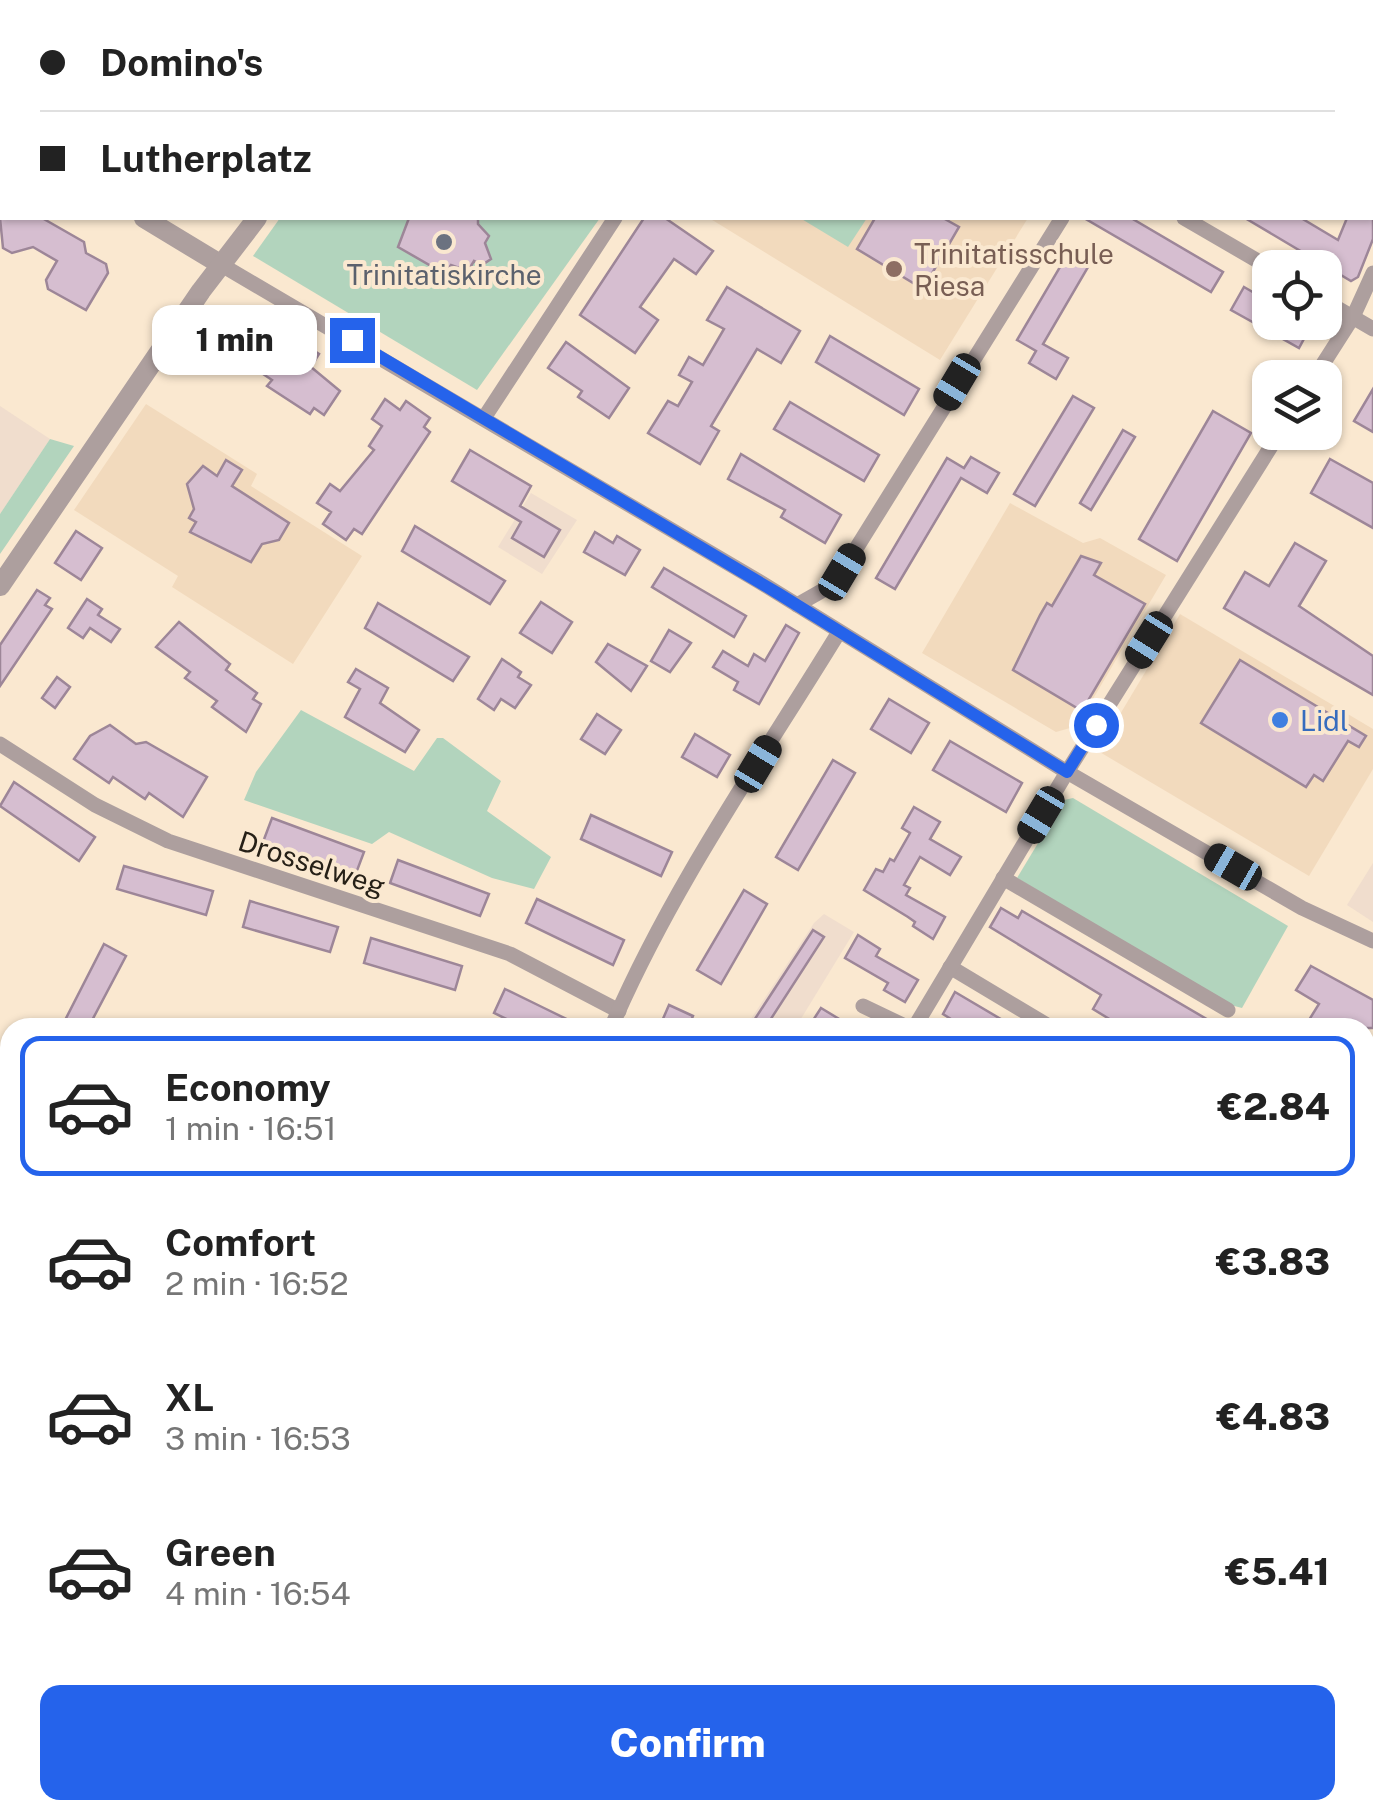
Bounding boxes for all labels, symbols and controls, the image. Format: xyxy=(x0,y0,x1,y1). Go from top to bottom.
text: Domino's xyxy=(100,40,263,85)
text: Lutherplatz xyxy=(100,136,312,181)
marker: Trinitatiskirche xyxy=(433,231,455,253)
place label: Trinitatisschule Riesa xyxy=(914,237,1114,302)
map controls xyxy=(1252,250,1342,450)
button: locate xyxy=(1252,250,1342,340)
place label: Trinitatiskirche xyxy=(346,258,542,291)
marker: Trinitatisschule Riesa xyxy=(883,258,905,280)
callout: 1 min xyxy=(152,305,317,375)
route end xyxy=(330,318,375,363)
text: 1 min xyxy=(195,321,274,358)
car xyxy=(929,349,985,415)
button: layers xyxy=(1252,360,1342,450)
car xyxy=(814,539,870,605)
car xyxy=(1120,607,1178,673)
route start xyxy=(1074,703,1119,748)
place label: Lidl xyxy=(1300,704,1348,737)
marker: Lidl xyxy=(1269,709,1291,731)
car xyxy=(730,731,786,797)
car xyxy=(1013,782,1069,848)
street label: Drosselweg xyxy=(234,824,390,902)
car xyxy=(1200,839,1266,895)
icon: car xyxy=(45,1061,135,1151)
text: Economy xyxy=(165,1065,331,1110)
text: €2.84 xyxy=(1217,1084,1330,1129)
text: 1 min · 16:51 xyxy=(165,1110,336,1147)
icon: car xyxy=(45,1216,135,1306)
text: Comfort xyxy=(165,1220,316,1265)
text: €3.83 xyxy=(1216,1239,1330,1284)
text: 2 min · 16:52 xyxy=(165,1265,349,1302)
icon: car xyxy=(45,1371,135,1461)
text: XL xyxy=(165,1375,214,1420)
text: €4.83 xyxy=(1216,1394,1330,1439)
text: 3 min · 16:53 xyxy=(165,1420,351,1457)
icon: car xyxy=(45,1526,135,1616)
text: Green xyxy=(165,1530,276,1575)
text: €5.41 xyxy=(1225,1549,1330,1594)
text: 4 min · 16:54 xyxy=(165,1575,351,1612)
button: Confirm xyxy=(40,1685,1335,1800)

